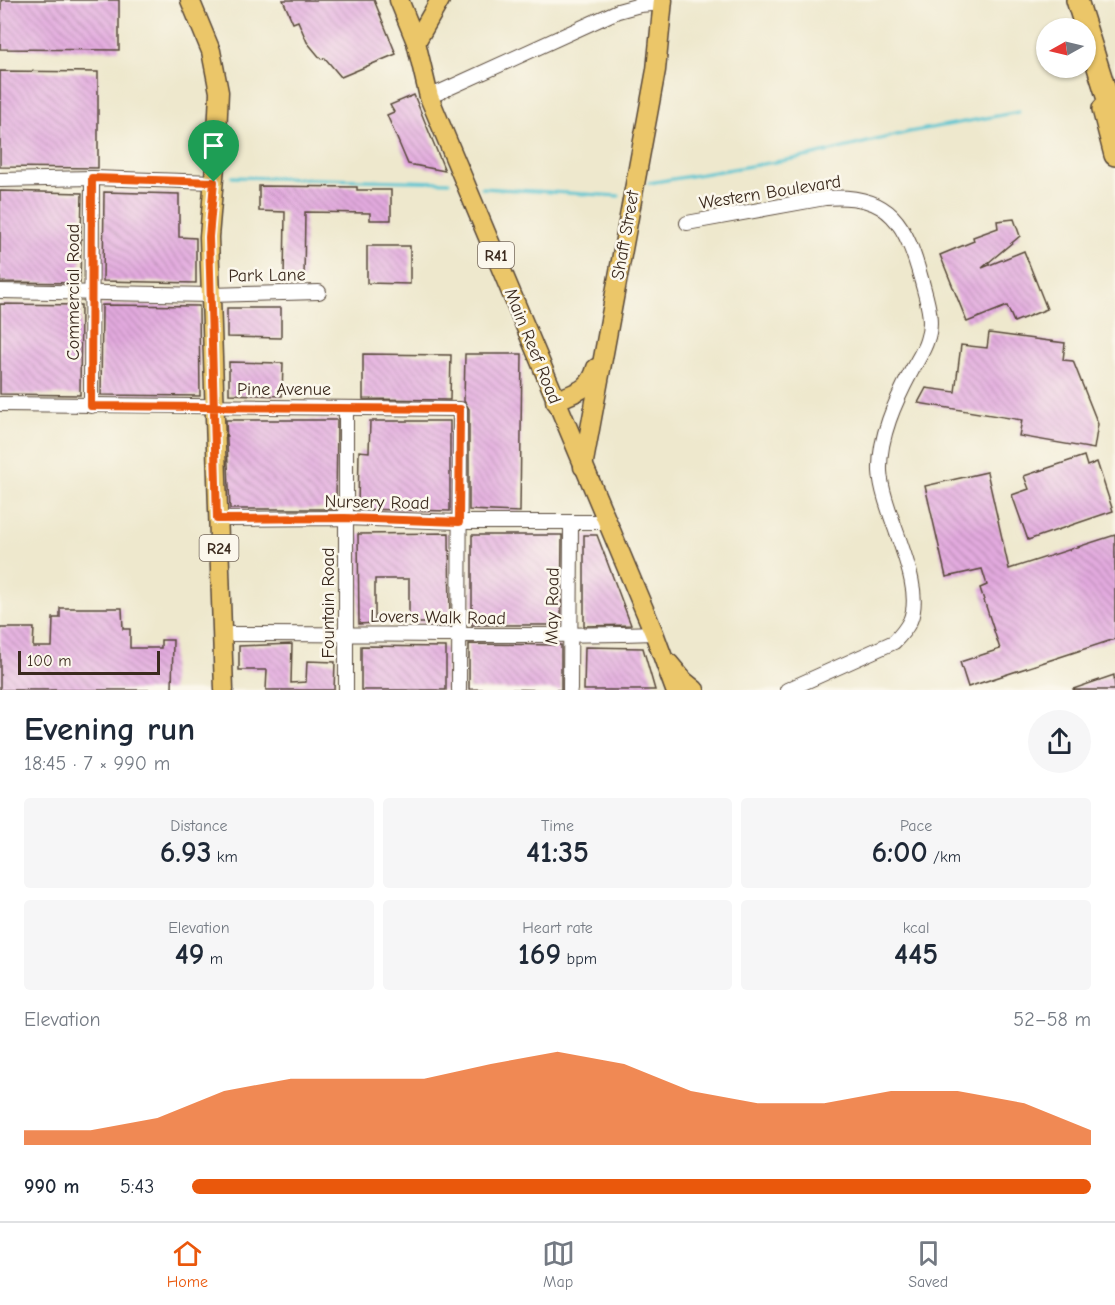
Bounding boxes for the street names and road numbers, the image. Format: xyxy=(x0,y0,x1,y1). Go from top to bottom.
street label: Western Boulevard xyxy=(698,171,842,214)
street label: Shaft Street xyxy=(607,188,644,281)
street label: Commercial Road xyxy=(63,224,84,360)
road number: R41 xyxy=(478,242,514,268)
street label: Park Lane xyxy=(228,264,306,287)
street label: Main Reef Road xyxy=(500,285,565,407)
street label: Pine Avenue xyxy=(237,379,331,400)
street label: Nursery Road xyxy=(324,491,430,514)
road number: R24 xyxy=(200,535,238,561)
street label: Fountain Road xyxy=(318,548,339,658)
street label: May Road xyxy=(541,567,564,645)
street label: Lovers Walk Road xyxy=(370,606,506,629)

